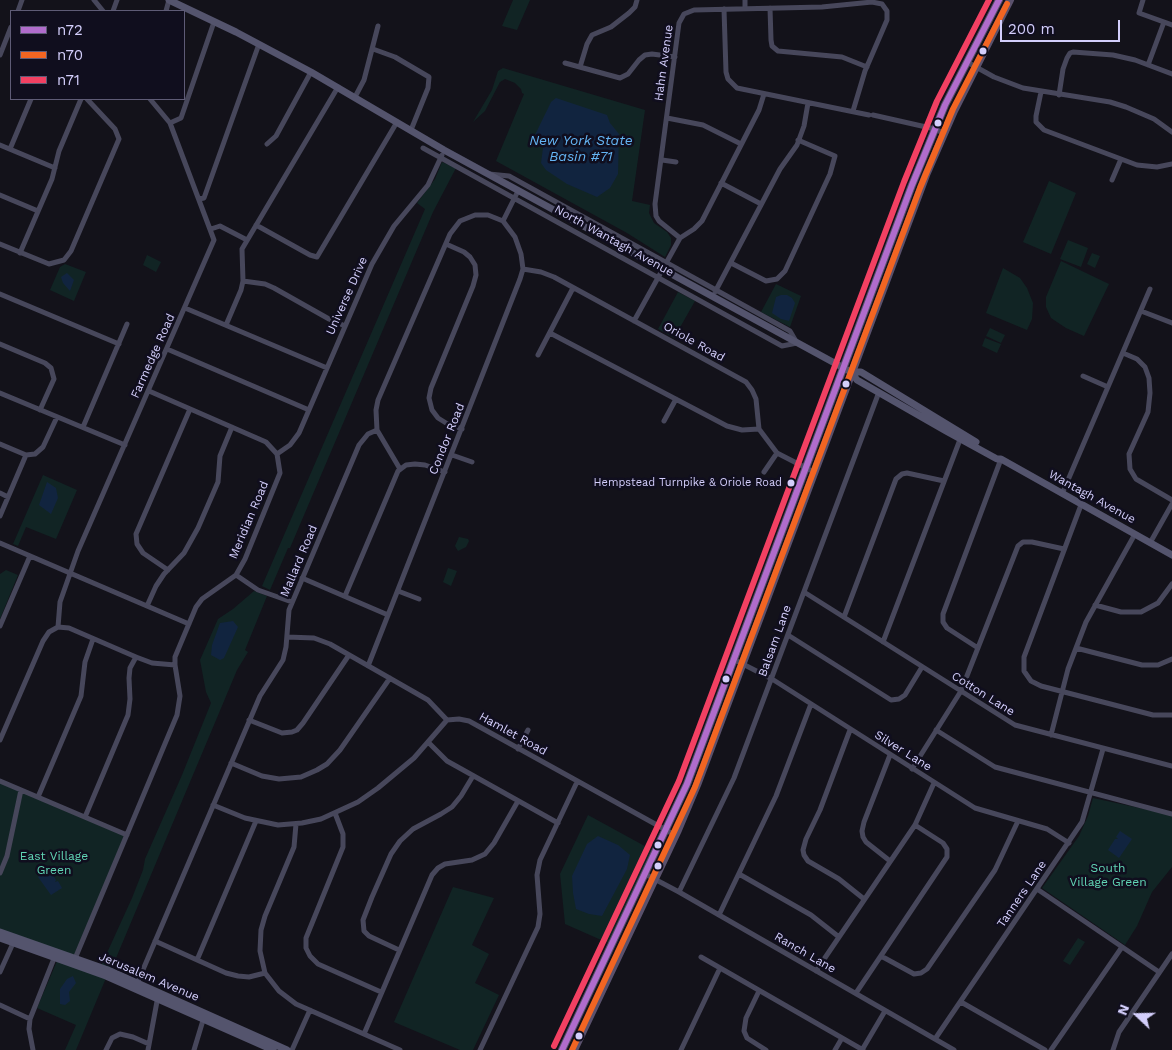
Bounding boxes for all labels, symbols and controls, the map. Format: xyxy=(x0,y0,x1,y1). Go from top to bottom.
legend xyxy=(10,10,185,100)
scale bar xyxy=(1002,10,1122,42)
text: 200 m xyxy=(1008,20,1055,38)
text: n72 xyxy=(57,21,83,39)
street label: Hahn Avenue xyxy=(652,24,676,102)
text: n70 xyxy=(57,46,83,64)
unlabelled marker xyxy=(978,46,988,56)
text: n71 xyxy=(57,71,80,89)
unlabelled marker xyxy=(933,118,943,128)
water label: New York State Basin #71 xyxy=(529,133,633,166)
street label: North Wantagh Avenue xyxy=(552,202,676,280)
street label: Universe Drive xyxy=(323,255,371,337)
street label: Farmedge Road xyxy=(128,312,178,400)
street label: Oriole Road xyxy=(661,319,727,365)
unlabelled marker xyxy=(841,379,851,389)
street label: Condor Road xyxy=(426,401,468,477)
street label: Wantagh Avenue xyxy=(1046,467,1138,527)
place label: Hempstead Turnpike & Oriole Road xyxy=(594,476,782,490)
marker: Hempstead Turnpike & Oriole Road xyxy=(786,478,796,488)
street label: Meridian Road xyxy=(226,479,272,561)
street label: Mallard Road xyxy=(277,523,321,599)
street label: Balsam Lane xyxy=(755,603,795,679)
street label: Cotton Lane xyxy=(949,669,1017,719)
unlabelled marker xyxy=(721,674,731,684)
street label: Hamlet Road xyxy=(476,709,550,759)
street label: Silver Lane xyxy=(872,728,934,774)
unlabelled marker xyxy=(653,840,663,850)
park label: East Village Green xyxy=(20,849,88,877)
street label: Tanners Lane xyxy=(994,858,1050,930)
unlabelled marker xyxy=(653,861,663,871)
park label: South Village Green xyxy=(1069,861,1147,889)
street label: Ranch Lane xyxy=(772,930,838,976)
street label: Jerusalem Avenue xyxy=(97,949,201,1005)
north arrow xyxy=(1112,990,1162,1040)
text: N xyxy=(1114,1002,1132,1017)
unlabelled marker xyxy=(574,1031,584,1041)

